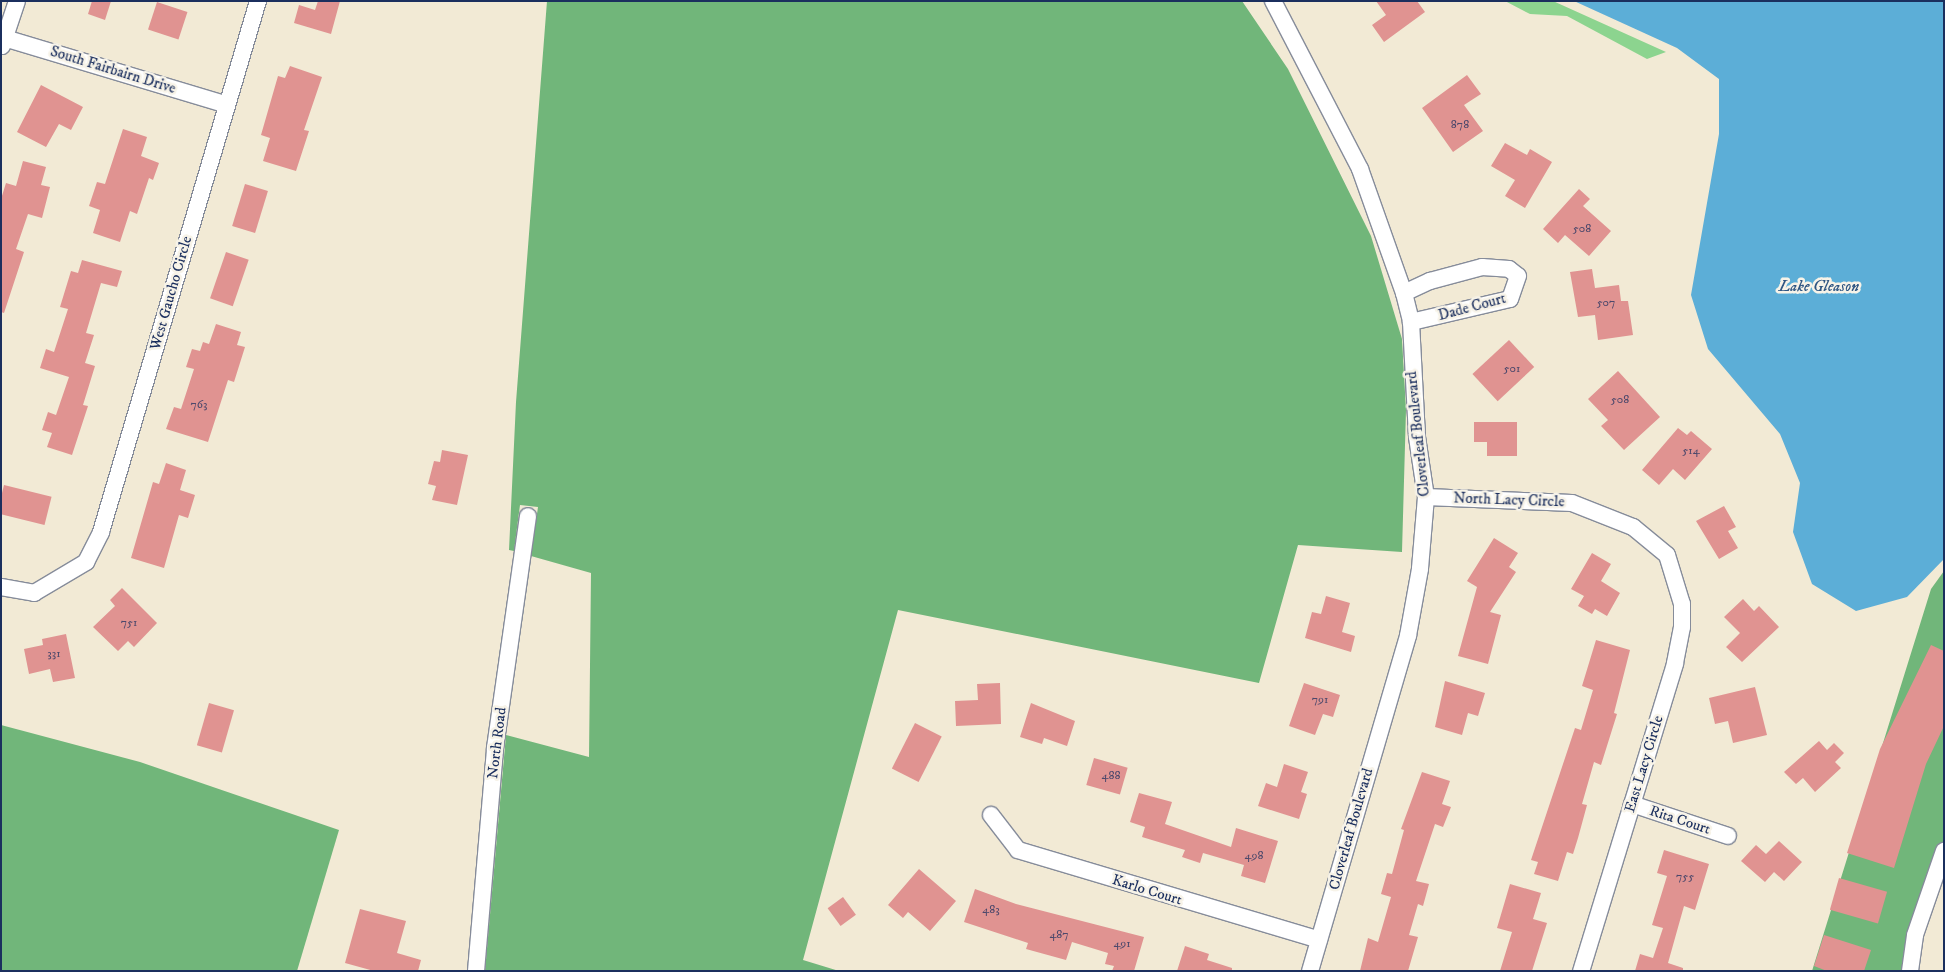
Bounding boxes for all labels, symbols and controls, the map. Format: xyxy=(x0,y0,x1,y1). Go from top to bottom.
street label: South Fairbairn Drive xyxy=(48,42,178,98)
house number: 878 xyxy=(1451,118,1469,132)
house number: 508 xyxy=(1573,222,1591,236)
street label: West Gaucho Circle xyxy=(146,234,196,352)
water label: Lake Gleason xyxy=(1779,276,1859,296)
street label: Dade Court xyxy=(1436,289,1508,325)
house number: 507 xyxy=(1597,296,1615,310)
house number: 501 xyxy=(1504,362,1520,376)
street label: Cloverleaf Boulevard xyxy=(1402,371,1434,497)
house number: 508 xyxy=(1611,393,1629,407)
house number: 763 xyxy=(191,398,207,412)
house number: 514 xyxy=(1682,444,1700,458)
street label: North Lacy Circle xyxy=(1453,489,1565,511)
house number: 751 xyxy=(121,616,137,630)
house number: 331 xyxy=(47,647,61,661)
house number: 791 xyxy=(1312,693,1328,707)
street label: North Road xyxy=(484,706,510,780)
street label: East Lacy Circle xyxy=(1621,713,1667,815)
street label: Cloverleaf Boulevard xyxy=(1325,766,1377,892)
house number: 488 xyxy=(1102,769,1120,783)
street label: Rita Court xyxy=(1647,802,1713,838)
house number: 498 xyxy=(1245,849,1263,863)
house number: 755 xyxy=(1676,870,1694,884)
street label: Karlo Court xyxy=(1110,871,1184,909)
house number: 483 xyxy=(982,903,1000,917)
house number: 487 xyxy=(1049,928,1069,942)
house number: 491 xyxy=(1113,937,1131,951)

